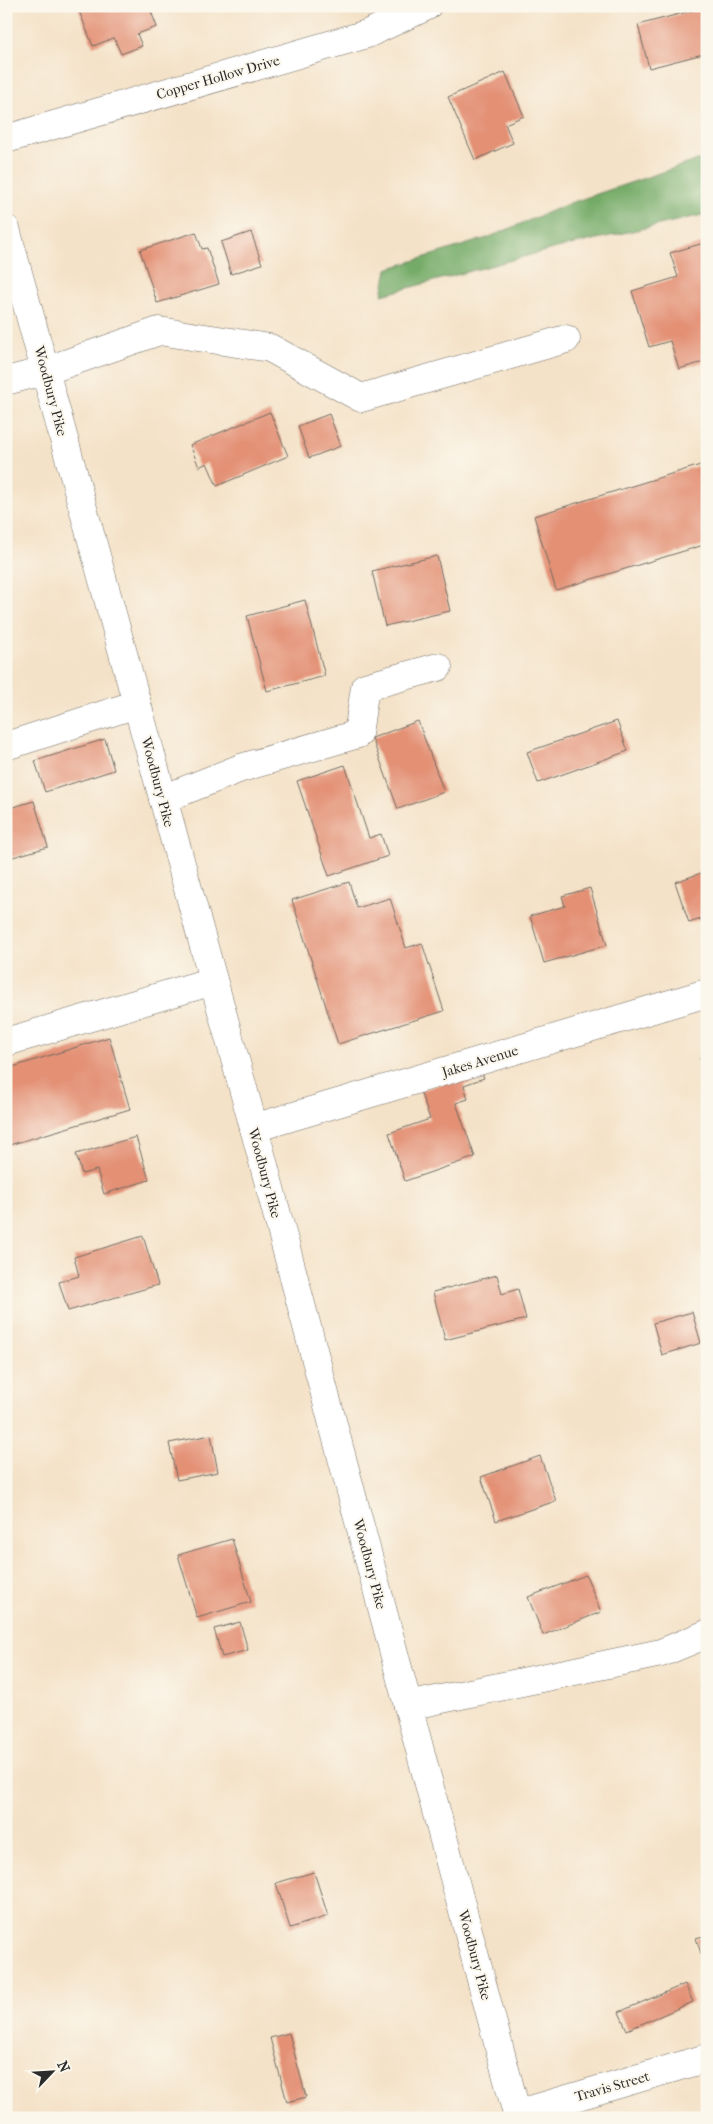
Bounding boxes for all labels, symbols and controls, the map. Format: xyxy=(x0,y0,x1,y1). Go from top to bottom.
street label: Copper Hollow Drive xyxy=(154,52,282,103)
street label: Woodbury Pike xyxy=(30,343,71,438)
street label: Woodbury Pike xyxy=(137,734,178,829)
street label: Jakes Avenue xyxy=(439,1042,520,1081)
street label: Woodbury Pike xyxy=(244,1125,285,1220)
street label: Woodbury Pike xyxy=(349,1516,390,1611)
street label: Woodbury Pike xyxy=(454,1907,495,2002)
north arrow xyxy=(28,2046,78,2096)
text: N xyxy=(53,2058,73,2075)
street label: Travis Street xyxy=(573,2068,651,2105)

